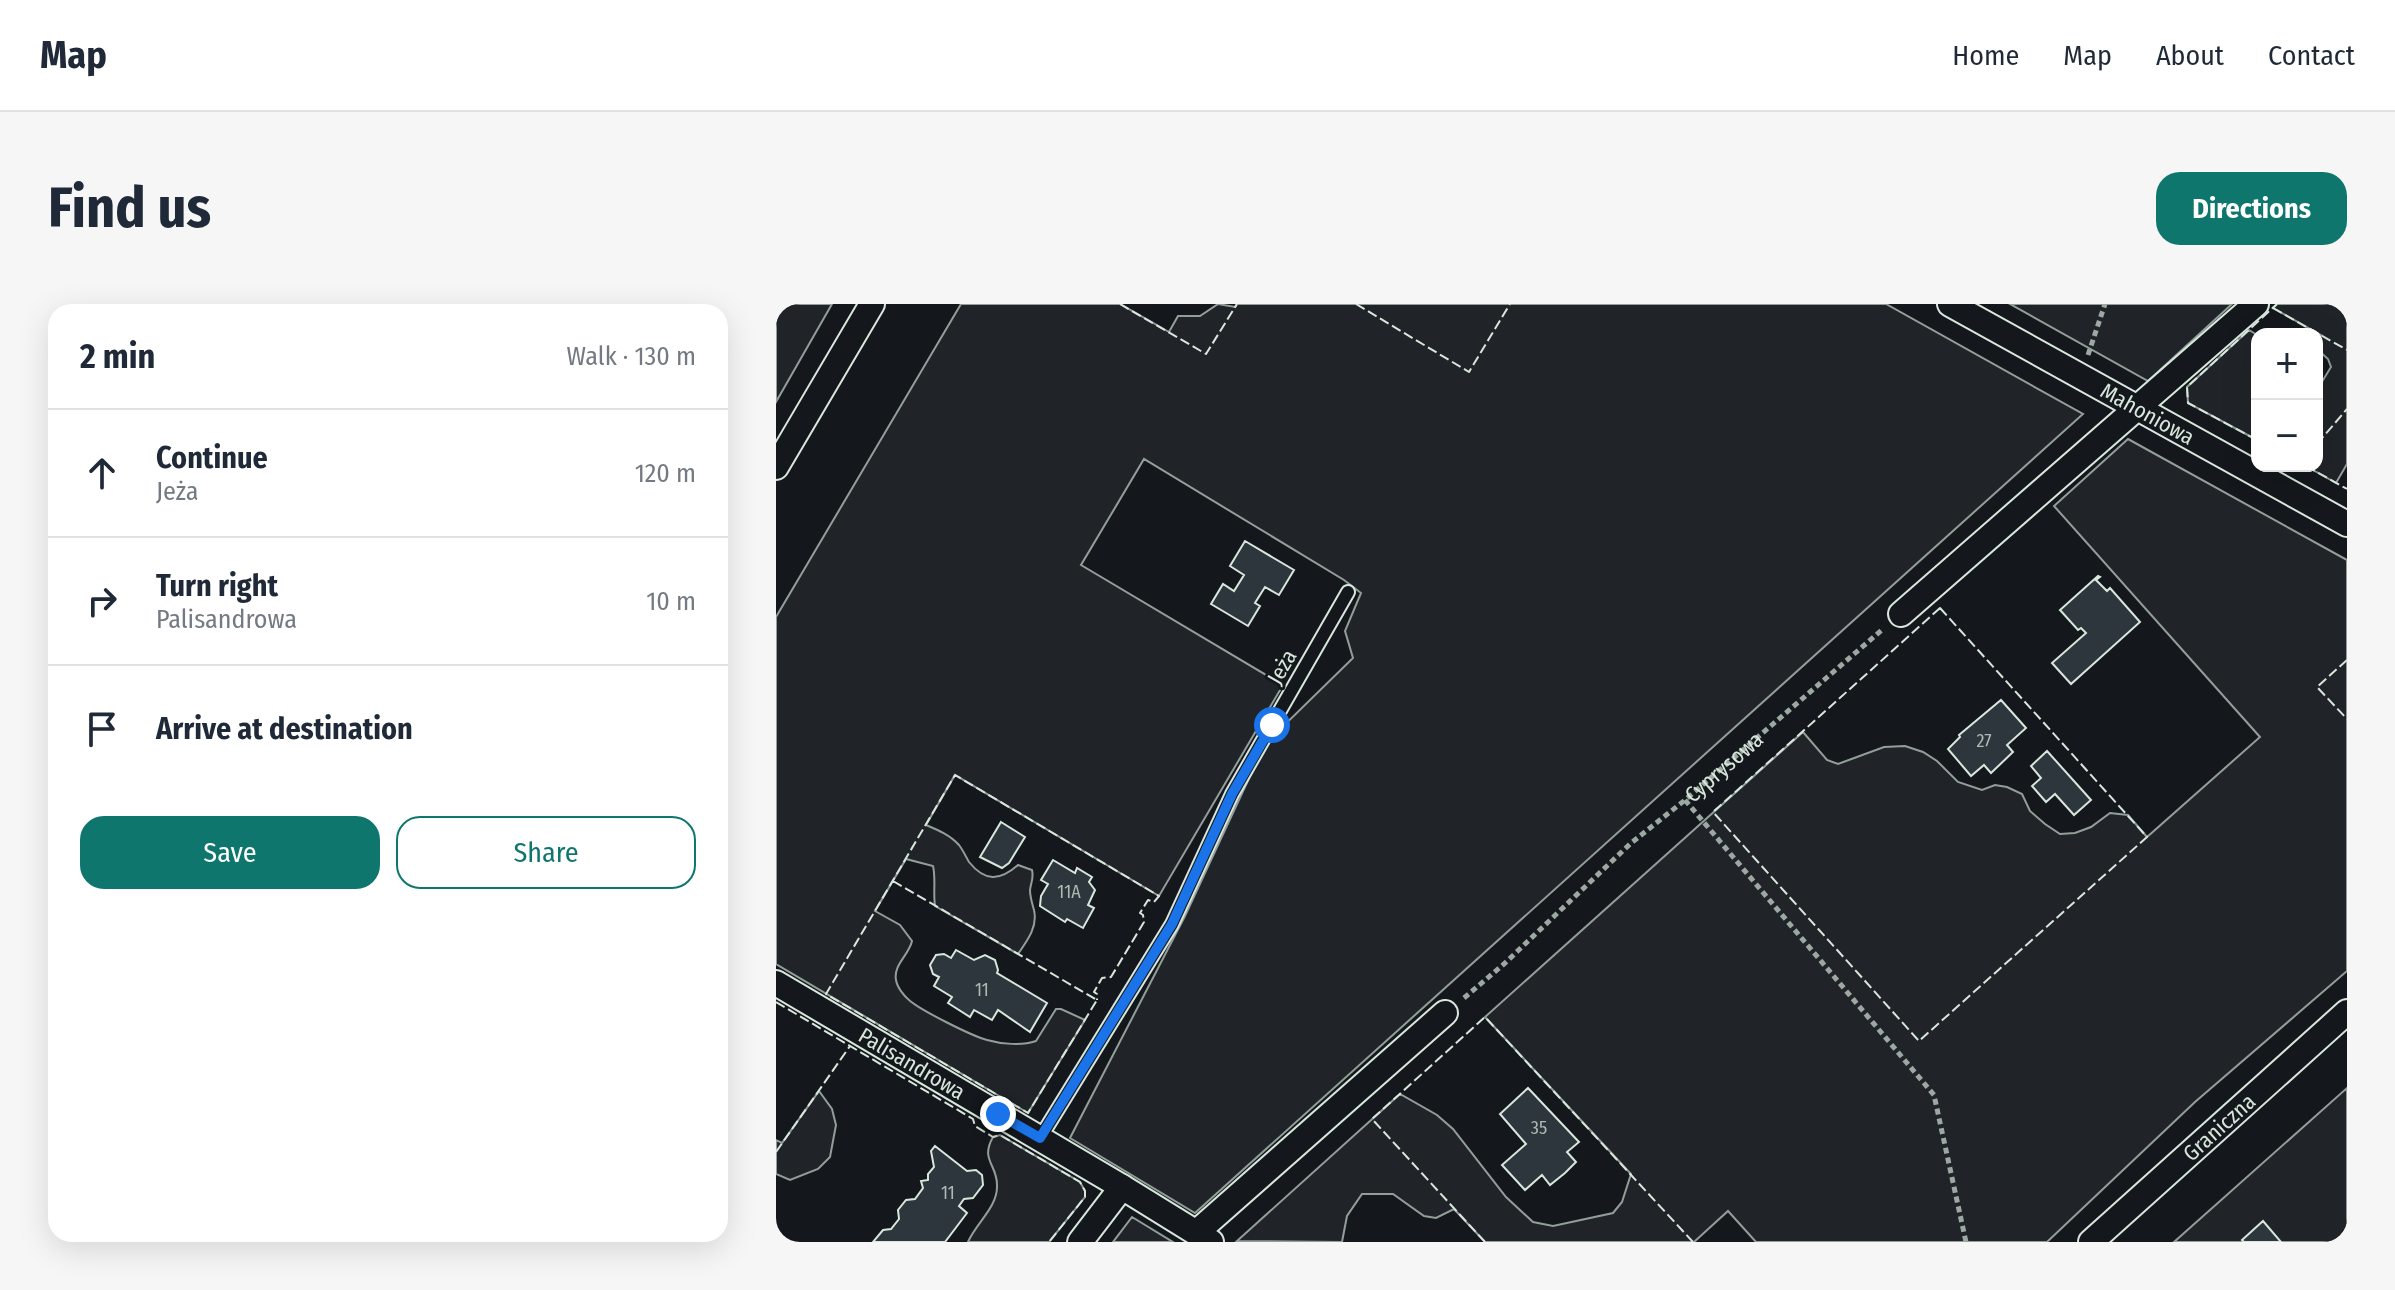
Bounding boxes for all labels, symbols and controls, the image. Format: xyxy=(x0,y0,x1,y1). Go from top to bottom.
text: Map xyxy=(40,32,107,78)
text: Home xyxy=(1952,39,2019,72)
text: Map xyxy=(2063,39,2112,72)
text: About xyxy=(2156,39,2224,72)
text: Contact xyxy=(2268,39,2355,72)
button: Directions xyxy=(2156,172,2347,245)
text: Find us xyxy=(48,175,211,242)
map controls xyxy=(2251,328,2323,472)
button: + xyxy=(2251,328,2323,400)
text: 2 min xyxy=(80,336,155,377)
text: Walk · 130 m xyxy=(567,341,696,372)
street label: Mahoniowa xyxy=(2096,377,2199,450)
button: − xyxy=(2251,400,2323,472)
text: Continue xyxy=(156,440,268,476)
icon: ahead xyxy=(80,451,124,495)
text: 120 m xyxy=(635,458,696,489)
text: Jeża xyxy=(156,476,198,507)
text: Turn right xyxy=(156,568,278,604)
icon: right xyxy=(80,579,124,623)
text: 10 m xyxy=(646,586,696,617)
text: Palisandrowa xyxy=(156,604,297,635)
street label: Jeża xyxy=(1261,645,1303,689)
icon: arrive xyxy=(80,707,124,751)
route start xyxy=(1254,707,1290,743)
text: Arrive at destination xyxy=(156,711,413,747)
street label: Cyprysowa xyxy=(1679,725,1768,808)
house number: 27 xyxy=(1976,730,1992,752)
button: Save xyxy=(80,816,380,889)
button: Share xyxy=(396,816,696,889)
house number: 11A xyxy=(1057,881,1081,903)
house number: 11 xyxy=(975,979,989,1001)
street label: Palisandrowa xyxy=(854,1021,970,1105)
street label: Graniczna xyxy=(2177,1088,2261,1167)
route end xyxy=(980,1096,1016,1132)
house number: 35 xyxy=(1531,1117,1547,1139)
house number: 11 xyxy=(941,1182,955,1204)

